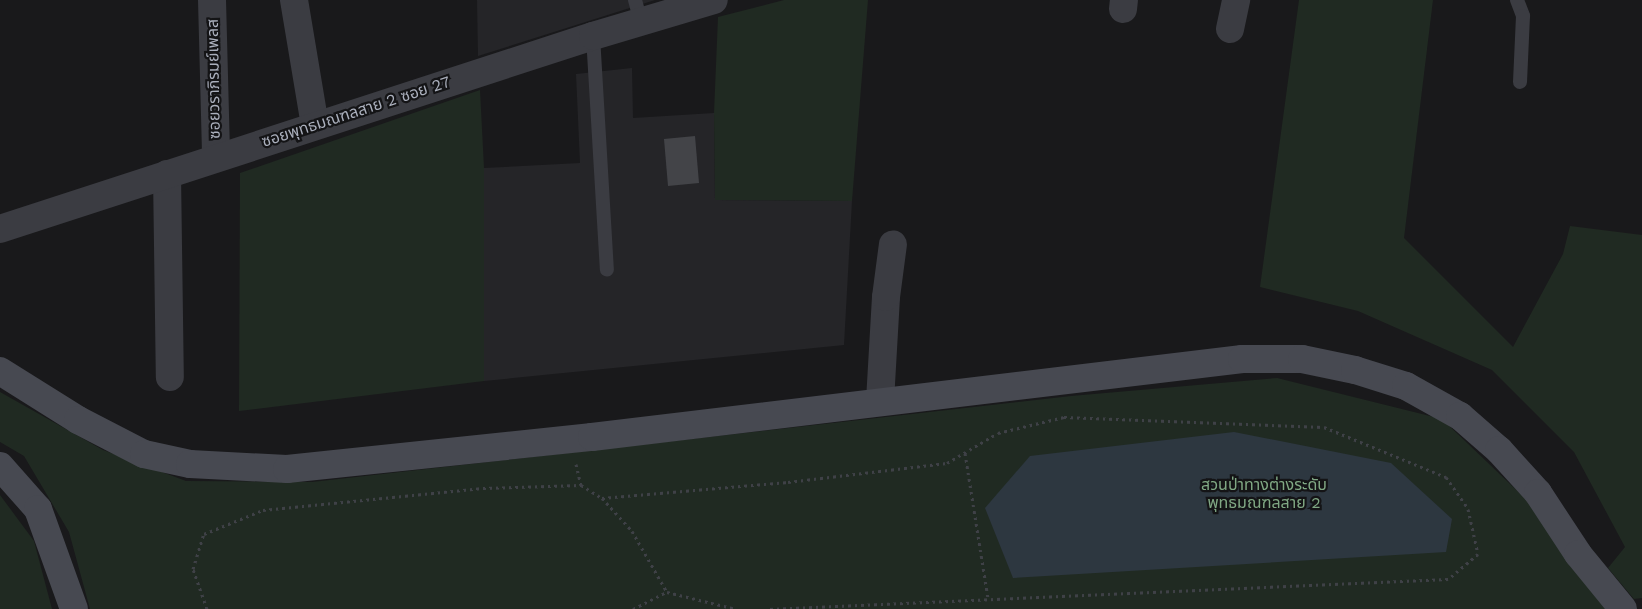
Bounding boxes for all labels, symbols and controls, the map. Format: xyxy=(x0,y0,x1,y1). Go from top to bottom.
street label: ซอยวราภิรมย์เพลส xyxy=(203,19,225,139)
street label: ซอยพุทธมณฑลสาย 2 ซอย 27 xyxy=(259,72,453,152)
park label: สวนป่าทางต่างระดับ พุทธมณฑลสาย 2 xyxy=(1201,475,1327,513)

